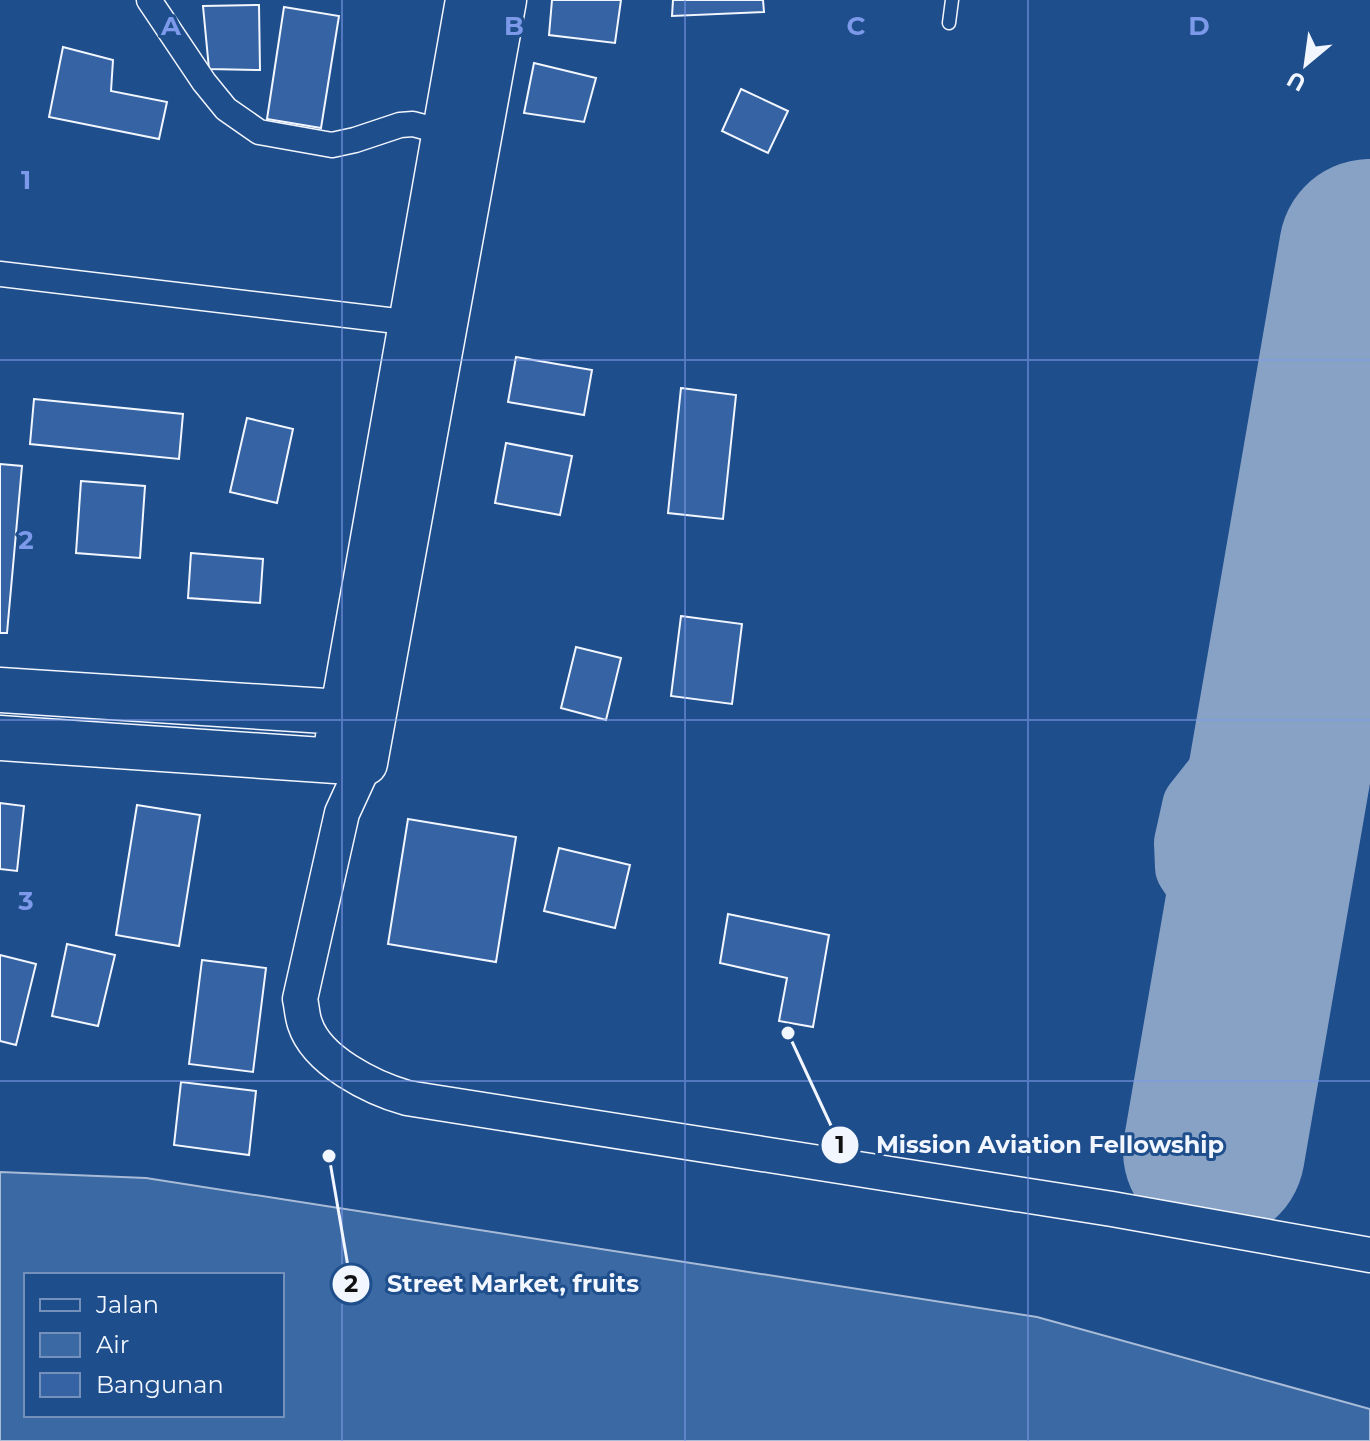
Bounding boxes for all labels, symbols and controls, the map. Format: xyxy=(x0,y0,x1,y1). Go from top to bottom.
text: A xyxy=(160,10,182,42)
text: B xyxy=(504,10,524,42)
text: C xyxy=(847,10,866,42)
text: D xyxy=(1188,10,1210,42)
north arrow xyxy=(1266,24,1346,104)
text: U xyxy=(1282,65,1311,97)
text: 1 xyxy=(21,164,31,196)
text: 2 xyxy=(18,524,34,556)
text: 3 xyxy=(17,885,34,917)
callout: Mission Aviation Fellowship xyxy=(820,1121,1240,1169)
text: 1 xyxy=(835,1130,845,1159)
text: Mission Aviation Fellowship xyxy=(876,1130,1224,1159)
callout: Street Market, fruits xyxy=(331,1260,655,1308)
text: 2 xyxy=(344,1269,358,1298)
text: Street Market, fruits xyxy=(387,1269,639,1298)
legend xyxy=(24,1273,284,1417)
text: Jalan xyxy=(95,1290,159,1319)
text: Air xyxy=(96,1330,129,1359)
text: Bangunan xyxy=(96,1370,224,1399)

